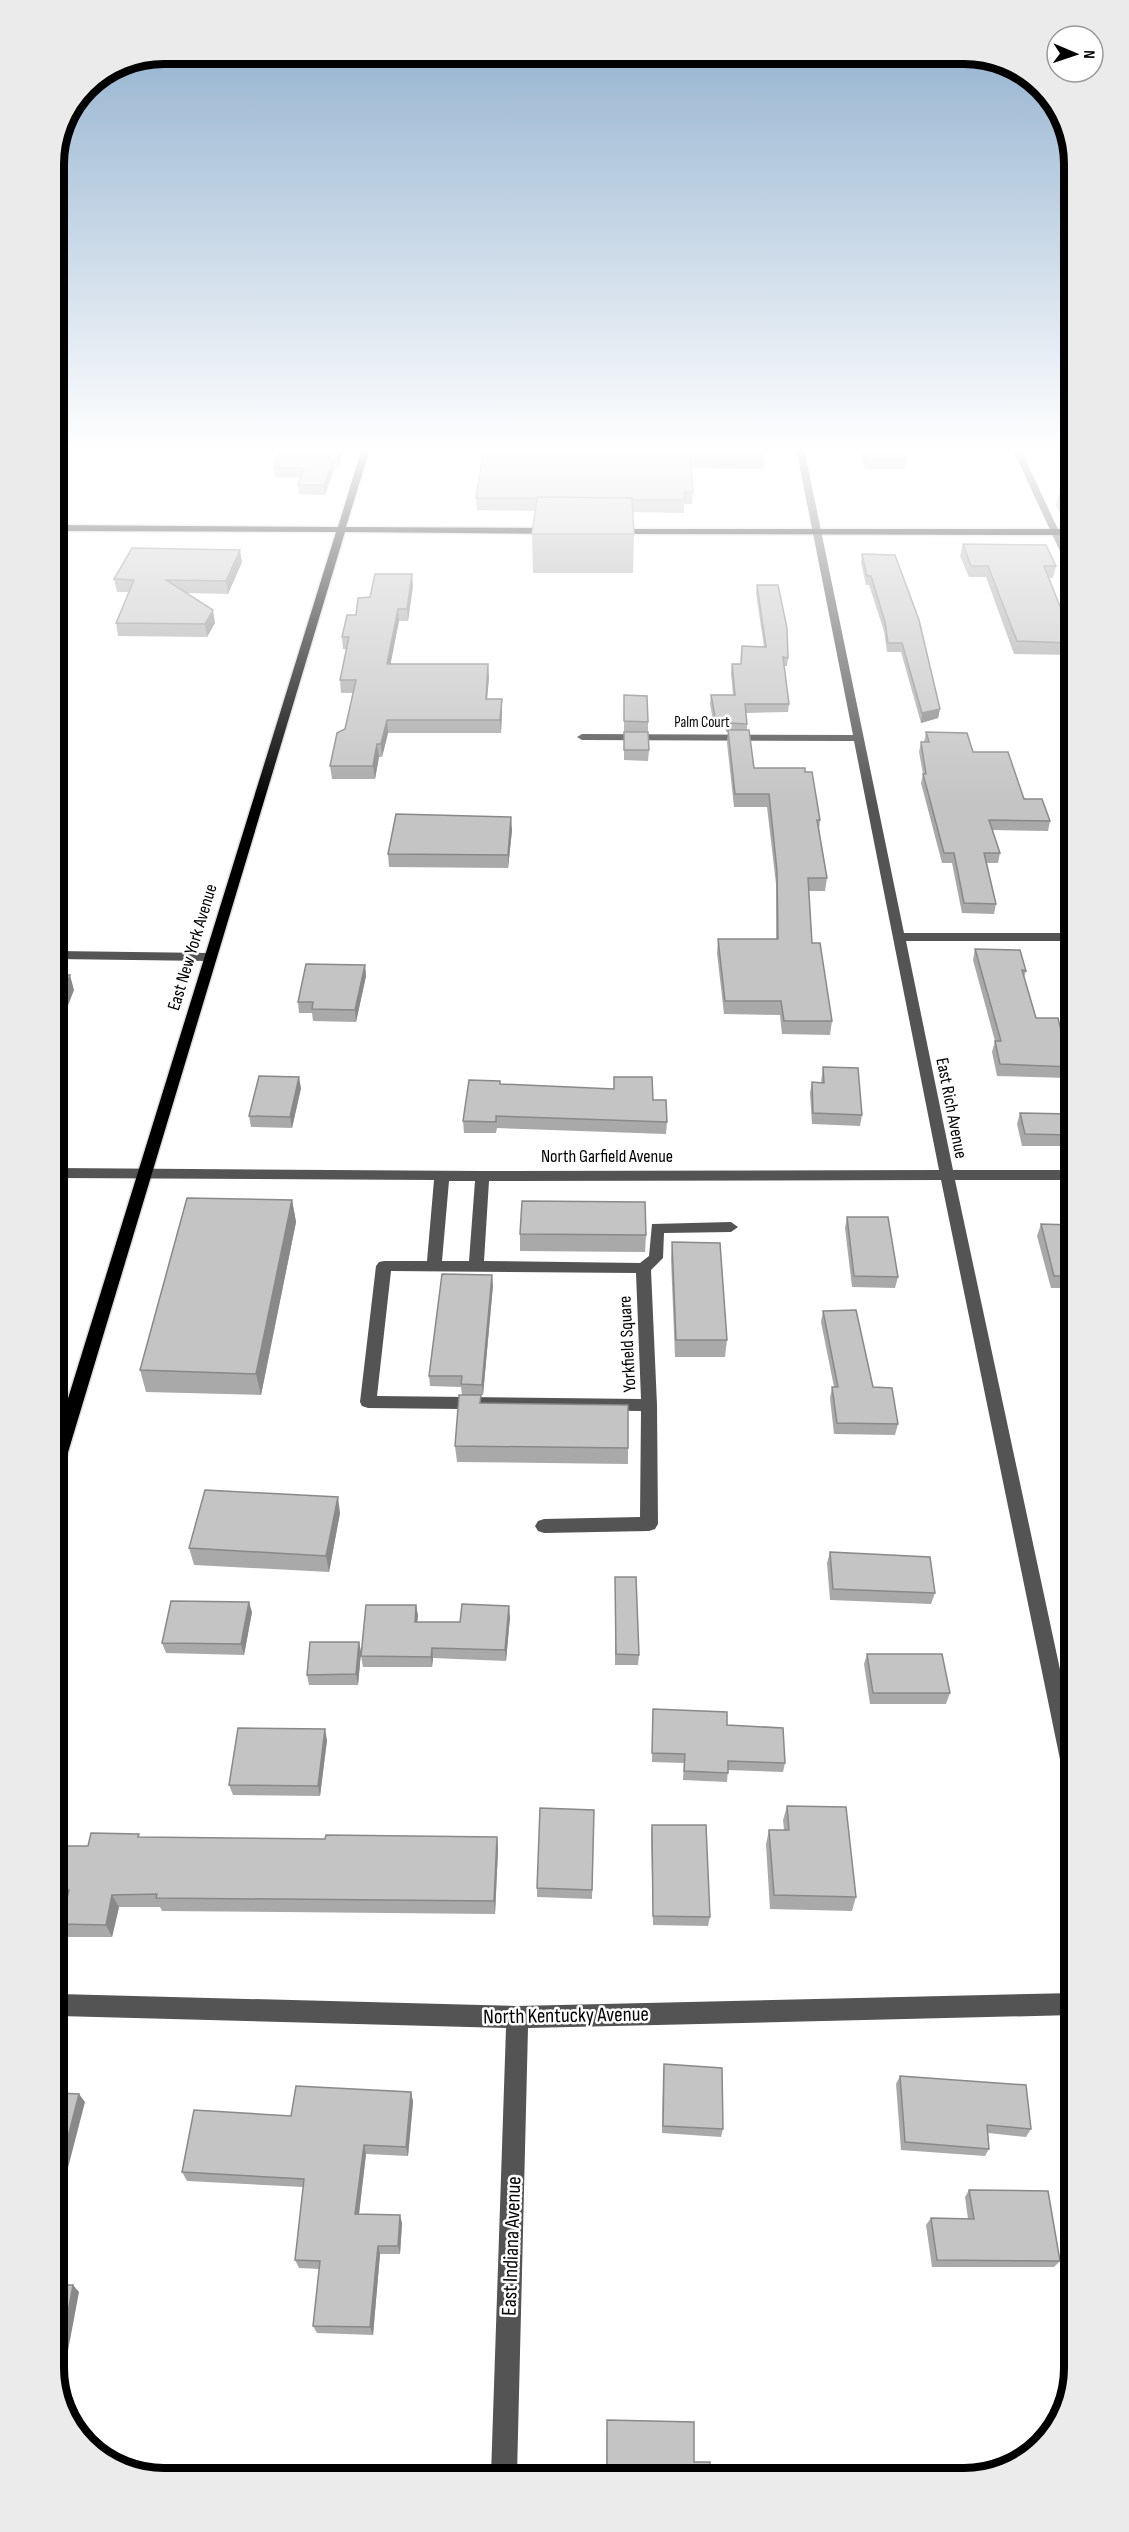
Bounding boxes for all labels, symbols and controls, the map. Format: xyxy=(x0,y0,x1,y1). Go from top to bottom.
north arrow xyxy=(1045,24,1105,84)
text: N xyxy=(1079,50,1098,59)
street label: Palm Court xyxy=(674,713,730,732)
street label: East New York Avenue xyxy=(163,881,222,1013)
street label: East Rich Avenue xyxy=(931,1056,972,1160)
street label: North Garfield Avenue xyxy=(541,1146,673,1167)
street label: Yorkfield Square xyxy=(614,1295,641,1393)
street label: North Kentucky Avenue xyxy=(483,2002,649,2029)
street label: East Indiana Avenue xyxy=(497,2176,526,2316)

